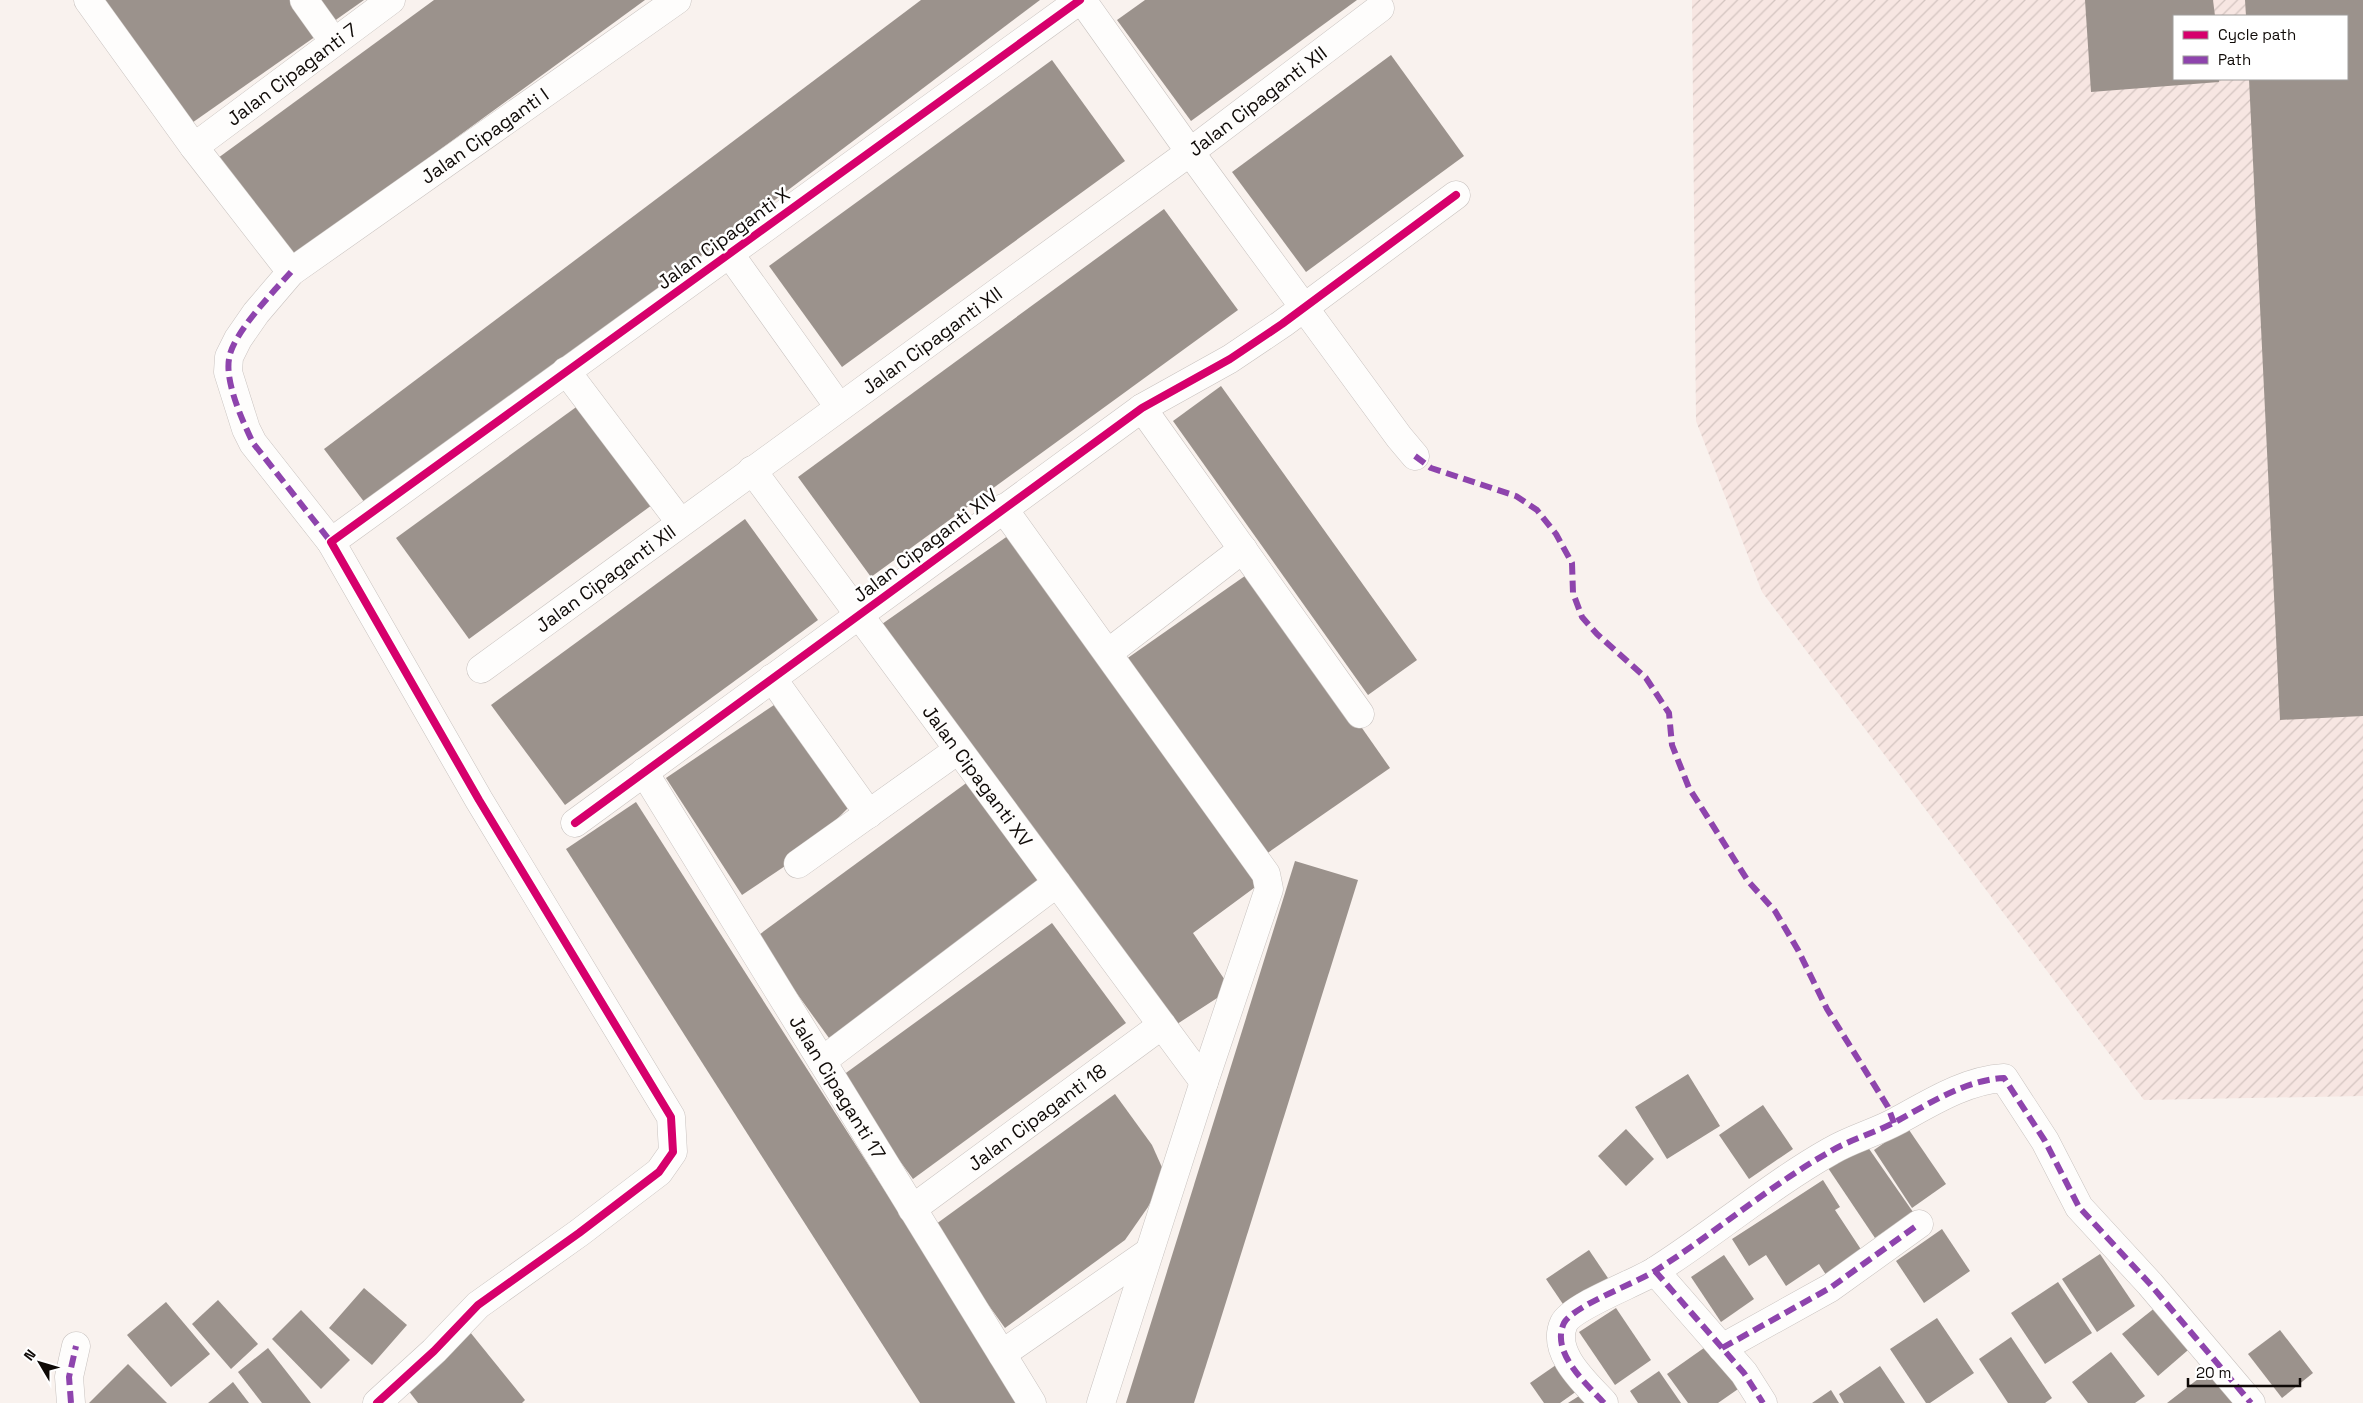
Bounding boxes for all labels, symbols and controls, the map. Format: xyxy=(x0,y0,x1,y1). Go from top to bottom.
legend xyxy=(2173,15,2348,80)
street label: Jalan Cipaganti 7 xyxy=(222,17,363,131)
text: Cycle path xyxy=(2218,25,2296,44)
street label: Jalan Cipaganti XII xyxy=(1183,41,1332,162)
text: Path xyxy=(2218,50,2251,69)
street label: Jalan Cipaganti I xyxy=(416,82,554,190)
street label: Jalan Cipaganti X xyxy=(652,182,795,295)
street label: Jalan Cipaganti XII xyxy=(857,281,1007,400)
street label: Jalan Cipaganti XIV xyxy=(848,483,1003,608)
street label: Jalan Cipaganti XII xyxy=(531,519,681,638)
street label: Jalan Cipaganti XV xyxy=(917,700,1038,852)
street label: Jalan Cipaganti 17 xyxy=(783,1011,891,1165)
street label: Jalan Cipaganti 18 xyxy=(963,1058,1112,1177)
north arrow xyxy=(15,1338,65,1388)
text: N xyxy=(20,1346,40,1364)
scale bar xyxy=(2188,1356,2300,1388)
text: 20 m xyxy=(2196,1363,2231,1382)

